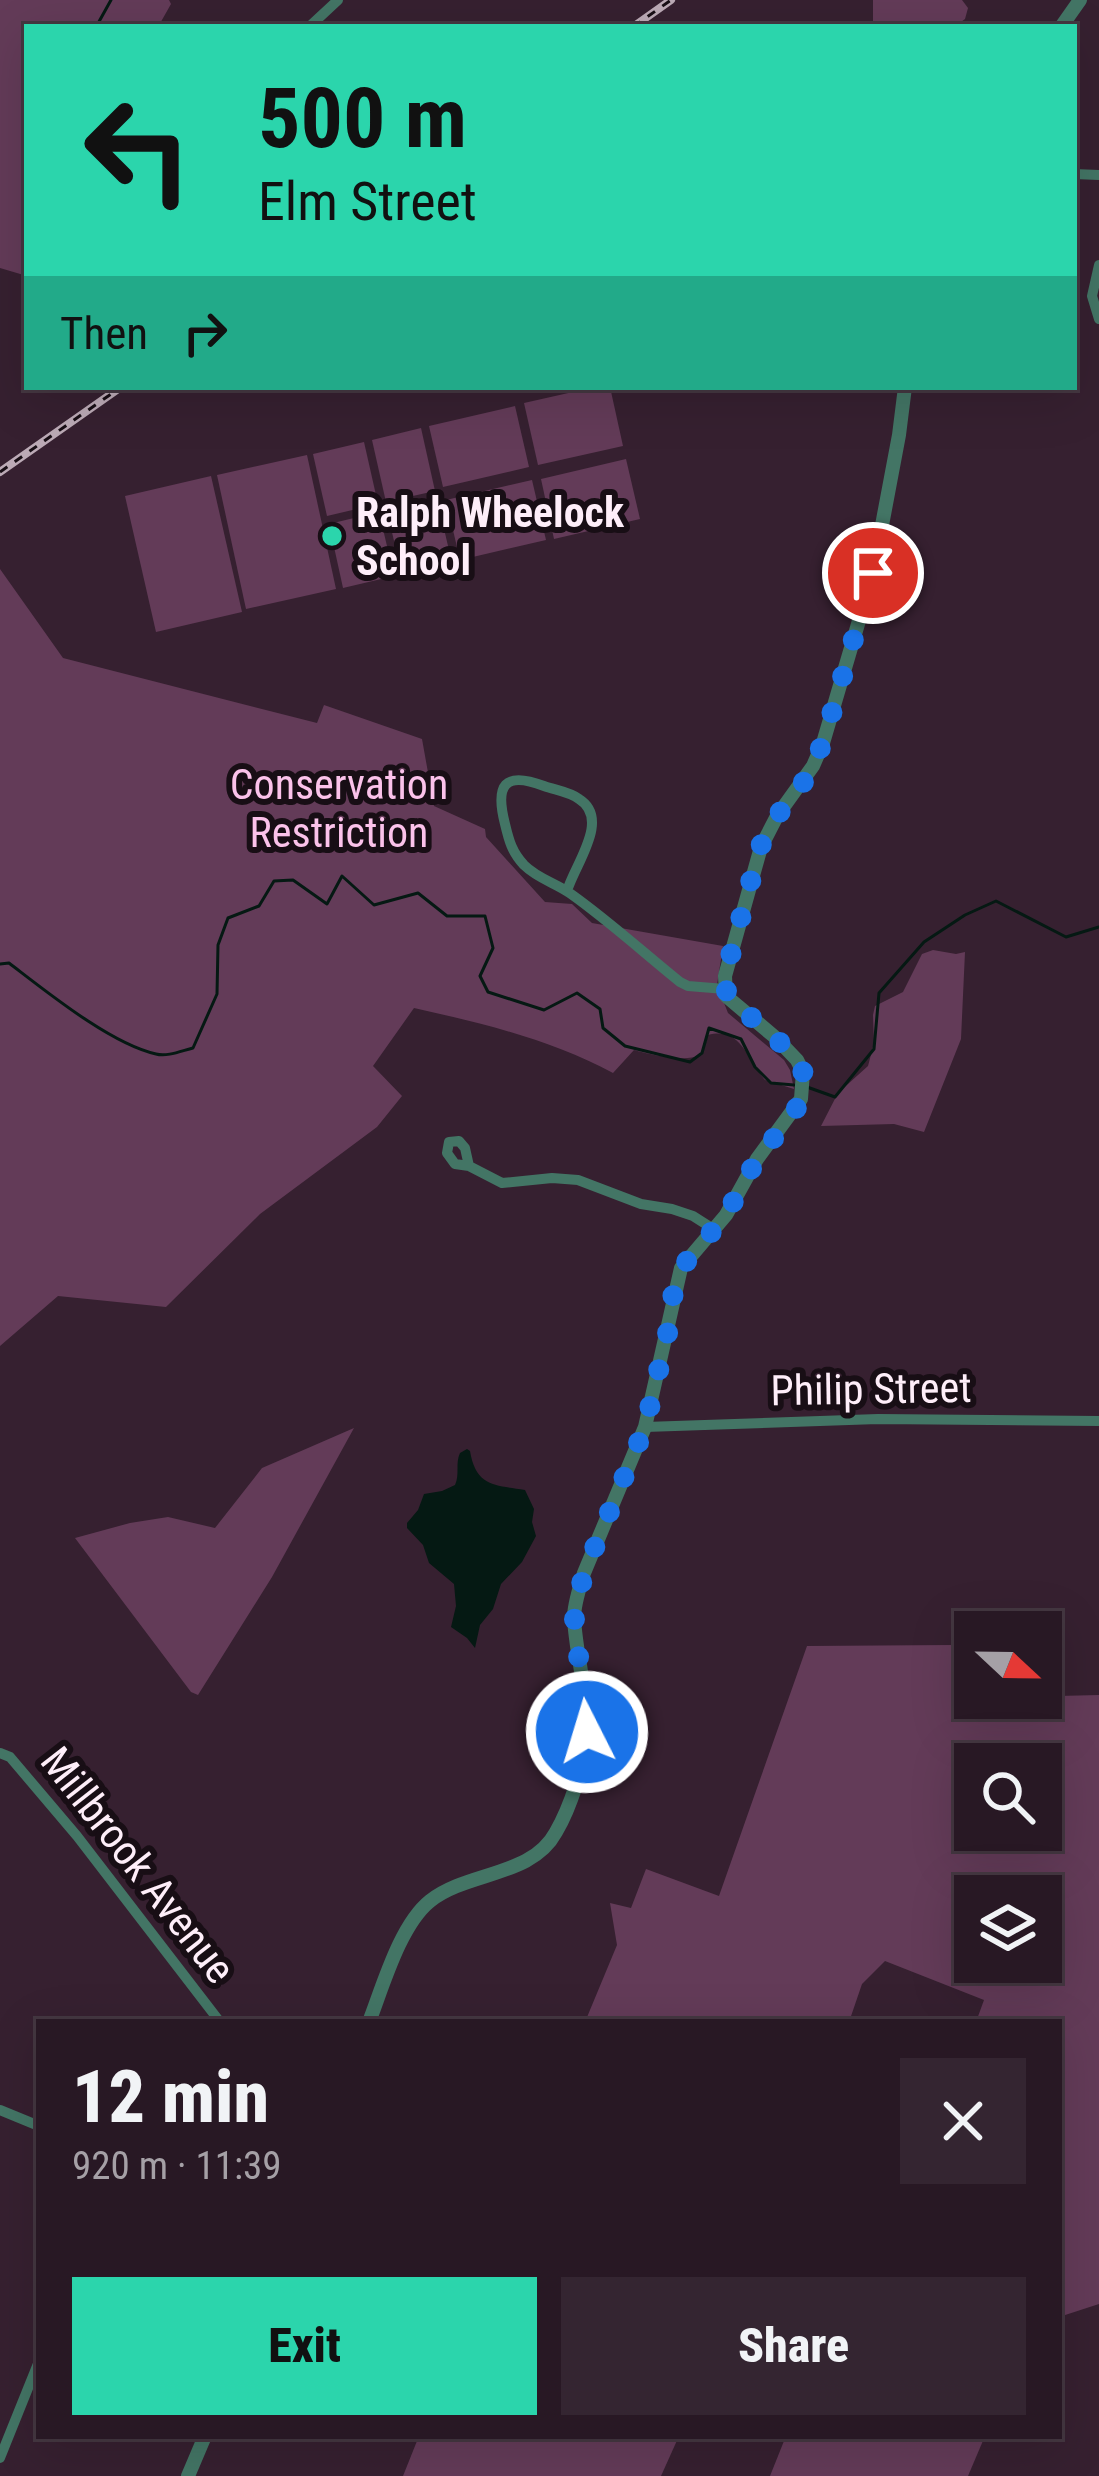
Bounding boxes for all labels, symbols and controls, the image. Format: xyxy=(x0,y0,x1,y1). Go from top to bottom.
text: 500 m xyxy=(258,69,467,168)
icon: left xyxy=(60,72,216,228)
text: Elm Street xyxy=(258,170,477,233)
icon: right xyxy=(172,300,238,366)
text: Then xyxy=(60,307,148,360)
place label: Ralph Wheelock School xyxy=(356,488,625,585)
pin xyxy=(822,522,924,624)
marker: Ralph Wheelock School xyxy=(319,523,345,549)
icon: arrive xyxy=(840,540,906,606)
park label: Conservation Restriction xyxy=(230,760,448,857)
street label: Philip Street xyxy=(770,1363,972,1415)
north arrow xyxy=(954,1611,1062,1719)
map controls xyxy=(954,1611,1062,1983)
position arrow xyxy=(524,1669,650,1795)
street label: Millbrook Avenue xyxy=(31,1737,245,1993)
button: search xyxy=(954,1743,1062,1851)
button: layers xyxy=(954,1875,1062,1983)
text: 12 min xyxy=(72,2055,269,2140)
button: close xyxy=(900,2058,1026,2184)
text: 920 m · 11:39 xyxy=(72,2143,282,2189)
button: Exit xyxy=(72,2277,537,2415)
button: Share xyxy=(561,2277,1026,2415)

